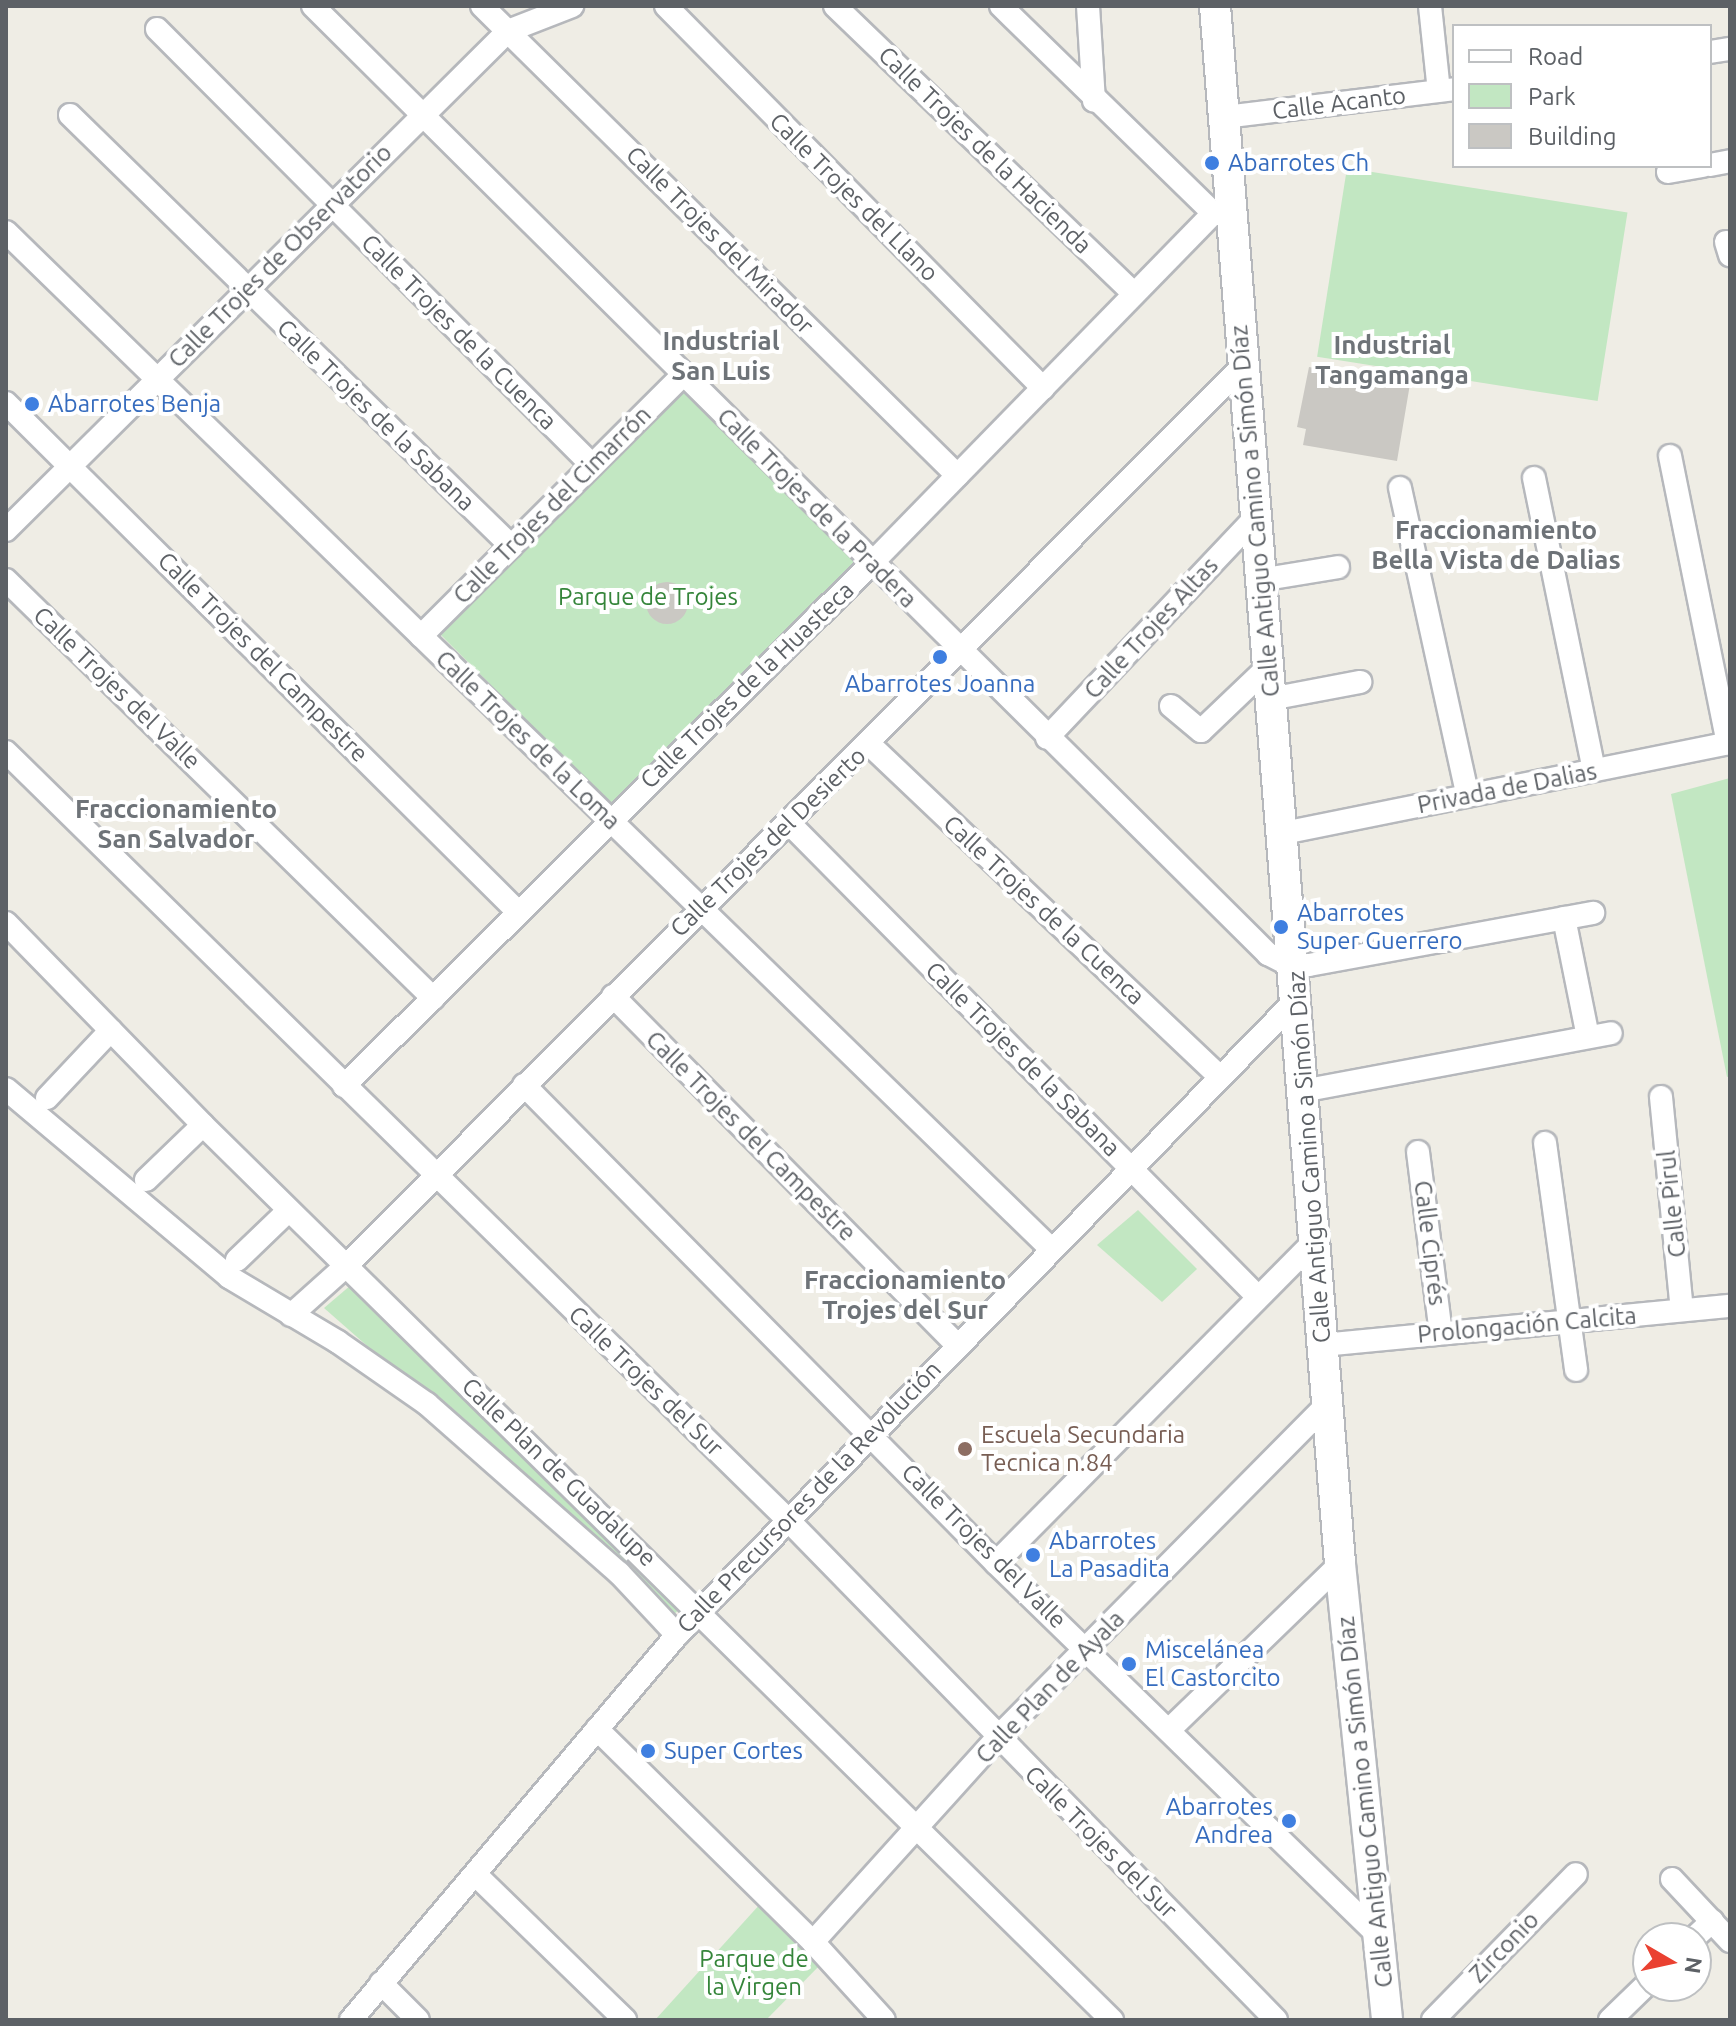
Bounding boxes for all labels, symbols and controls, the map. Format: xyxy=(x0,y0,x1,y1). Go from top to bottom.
legend xyxy=(1452,24,1712,168)
street label: Calle Trojes de la Hacienda xyxy=(872,41,1098,259)
text: Road xyxy=(1528,43,1583,70)
street label: Calle Acanto xyxy=(1270,81,1408,125)
text: Park xyxy=(1528,83,1576,110)
street label: Calle Trojes del Llano xyxy=(764,107,944,287)
text: Building xyxy=(1528,123,1616,150)
street label: Calle Trojes de Observatorio xyxy=(162,138,398,374)
street label: Calle Trojes del Mirador xyxy=(620,140,820,340)
place label: Abarrotes Ch xyxy=(1228,149,1369,177)
marker: Abarrotes Ch xyxy=(1203,154,1221,172)
street label: Calle Trojes de la Cuenca xyxy=(355,228,563,436)
street label: Calle Trojes de la Sabana xyxy=(271,313,481,517)
street label: Calle Antiguo Camino a Simón Díaz xyxy=(1224,324,1286,698)
district label: Industrial San Luis xyxy=(662,325,780,386)
district label: Industrial Tangamanga xyxy=(1315,329,1469,390)
place label: Abarrotes Benja xyxy=(48,390,221,418)
marker: Abarrotes Benja xyxy=(23,395,41,413)
street label: Calle Trojes del Cimarrón xyxy=(447,400,657,610)
street label: Calle Trojes de la Pradera xyxy=(711,402,923,614)
district label: Fraccionamiento Bella Vista de Dalias xyxy=(1371,514,1621,576)
street label: Calle Trojes del Campestre xyxy=(152,546,374,768)
street label: Calle Trojes Altas xyxy=(1078,551,1224,705)
street label: Calle Trojes de la Huasteca xyxy=(634,576,860,794)
park label: Parque de Trojes xyxy=(558,583,738,611)
street label: Calle Trojes del Valle xyxy=(27,601,207,775)
street label: Calle Trojes de la Loma xyxy=(430,644,626,836)
marker: Abarrotes Joanna xyxy=(931,648,949,666)
place label: Abarrotes Joanna xyxy=(845,670,1035,698)
street label: Calle Trojes del Desierto xyxy=(664,741,872,943)
street label: Privada de Dalias xyxy=(1415,756,1599,820)
district label: Fraccionamiento San Salvador xyxy=(75,793,277,854)
street label: Calle Trojes de la Cuenca xyxy=(937,809,1151,1011)
place label: Abarrotes Super Guerrero xyxy=(1297,899,1463,955)
marker: Abarrotes Super Guerrero xyxy=(1272,918,1290,936)
street label: Calle Trojes de la Sabana xyxy=(920,956,1126,1162)
street label: Calle Antiguo Camino a Simón Díaz xyxy=(1282,970,1336,1344)
street label: Calle Trojes del Campestre xyxy=(640,1025,862,1247)
street label: Calle Pirul xyxy=(1652,1149,1692,1259)
street label: Calle Ciprés xyxy=(1408,1179,1452,1307)
district label: Fraccionamiento Trojes del Sur xyxy=(804,1264,1006,1326)
street label: Calle Trojes del Sur xyxy=(563,1300,729,1462)
street label: Prolongación Calcita xyxy=(1416,1301,1638,1349)
street label: Calle Precursores de la Revolución xyxy=(671,1355,947,1639)
street label: Calle Plan de Guadalupe xyxy=(456,1372,662,1572)
place label: Escuela Secundaria Tecnica n.84 xyxy=(981,1421,1185,1477)
marker: Escuela Secundaria Tecnica n.84 xyxy=(956,1440,974,1458)
street label: Calle Trojes del Valle xyxy=(896,1458,1072,1634)
place label: Abarrotes La Pasadita xyxy=(1049,1527,1170,1583)
marker: Abarrotes La Pasadita xyxy=(1024,1546,1042,1564)
street label: Calle Plan de Ayala xyxy=(970,1605,1130,1769)
street label: Calle Antiguo Camino a Simón Díaz xyxy=(1331,1615,1399,1989)
place label: Miscelánea El Castorcito xyxy=(1145,1636,1281,1692)
marker: Miscelánea El Castorcito xyxy=(1120,1655,1138,1673)
place label: Super Cortes xyxy=(664,1737,803,1765)
marker: Super Cortes xyxy=(639,1742,657,1760)
street label: Calle Trojes del Sur xyxy=(1019,1760,1183,1924)
place label: Abarrotes Andrea xyxy=(1166,1793,1273,1849)
marker: Abarrotes Andrea xyxy=(1280,1812,1298,1830)
street label: Zirconio xyxy=(1463,1906,1545,1988)
north arrow xyxy=(1632,1922,1712,2002)
park label: Parque de la Virgen xyxy=(699,1945,809,2001)
text: N xyxy=(1681,1955,1708,1976)

